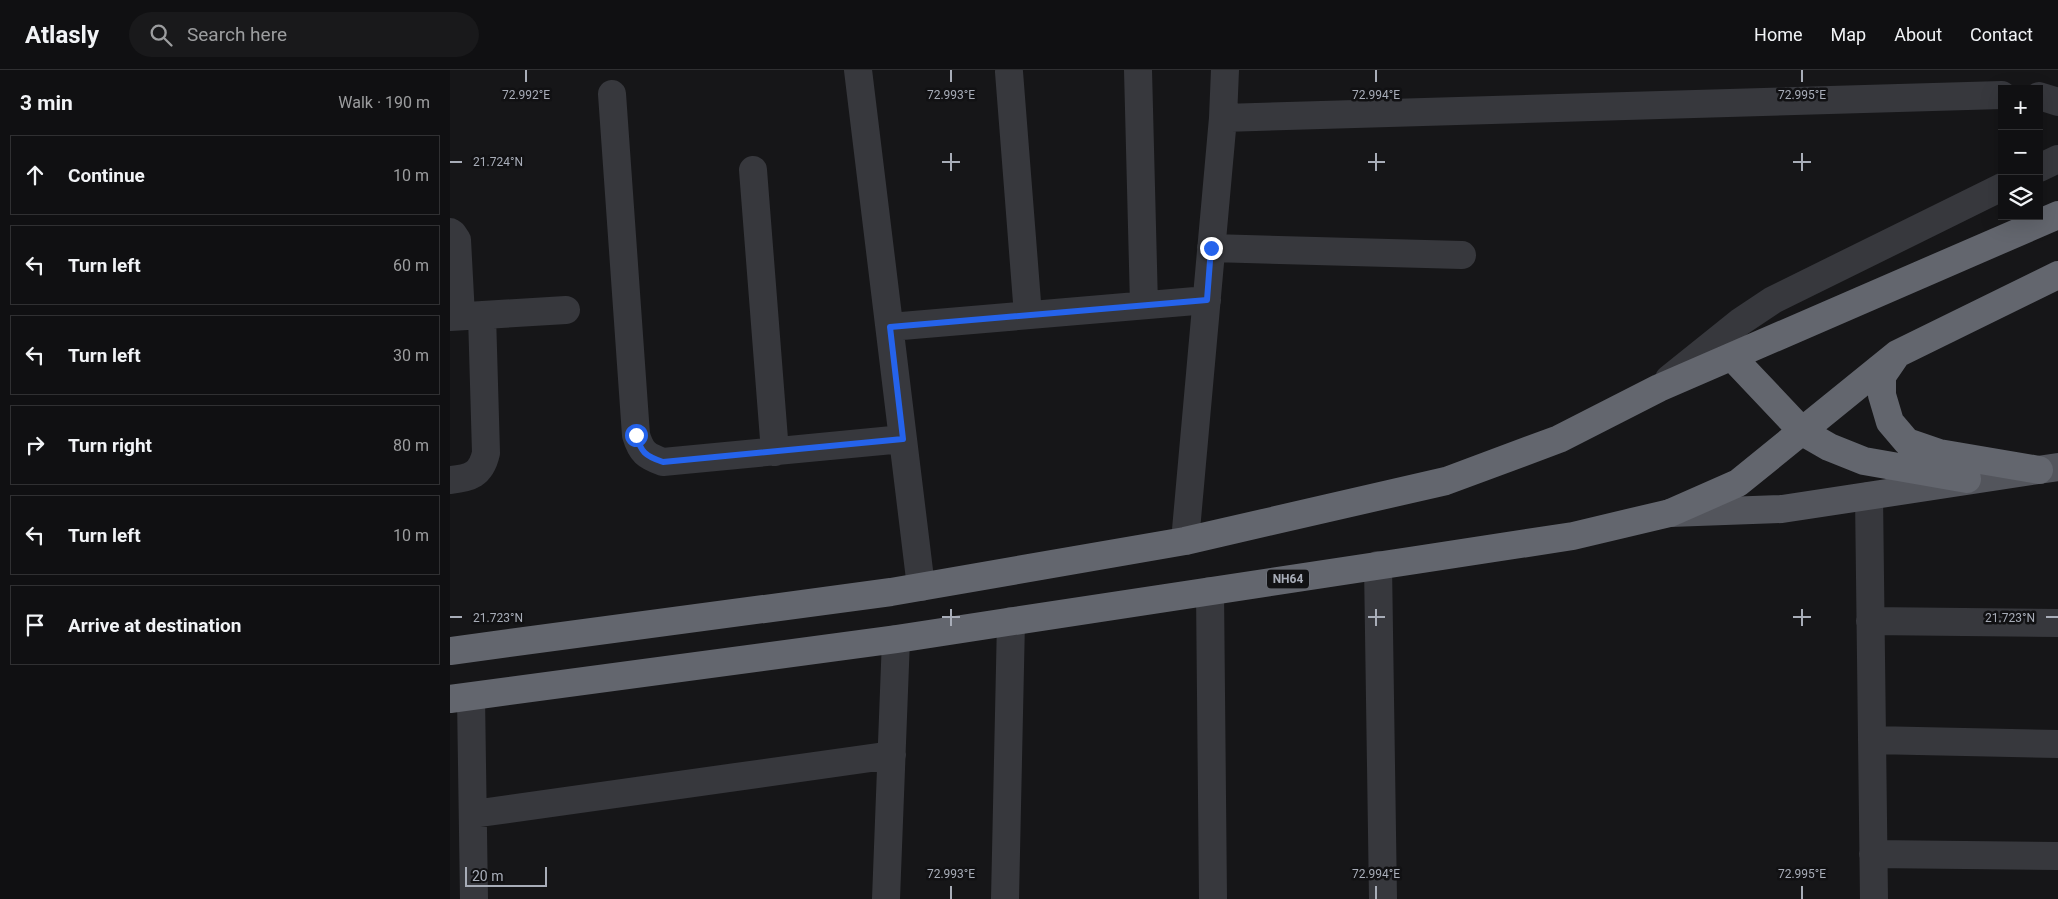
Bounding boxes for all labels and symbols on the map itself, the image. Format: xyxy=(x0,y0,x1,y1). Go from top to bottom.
text: 72.992°E xyxy=(502,88,550,102)
text: 72.993°E xyxy=(927,88,975,102)
text: 72.994°E xyxy=(1352,88,1400,102)
text: 72.995°E xyxy=(1778,88,1826,102)
text: 21.724°N xyxy=(473,155,523,169)
route end xyxy=(1200,237,1223,260)
route start xyxy=(625,424,648,447)
road number: NH64 xyxy=(1267,569,1309,588)
text: 21.723°N xyxy=(473,611,523,625)
text: 21.723°N xyxy=(1985,611,2035,625)
scale bar xyxy=(465,864,548,887)
text: 72.993°E xyxy=(927,867,975,881)
text: 72.994°E xyxy=(1352,867,1400,881)
text: 72.995°E xyxy=(1778,867,1826,881)

